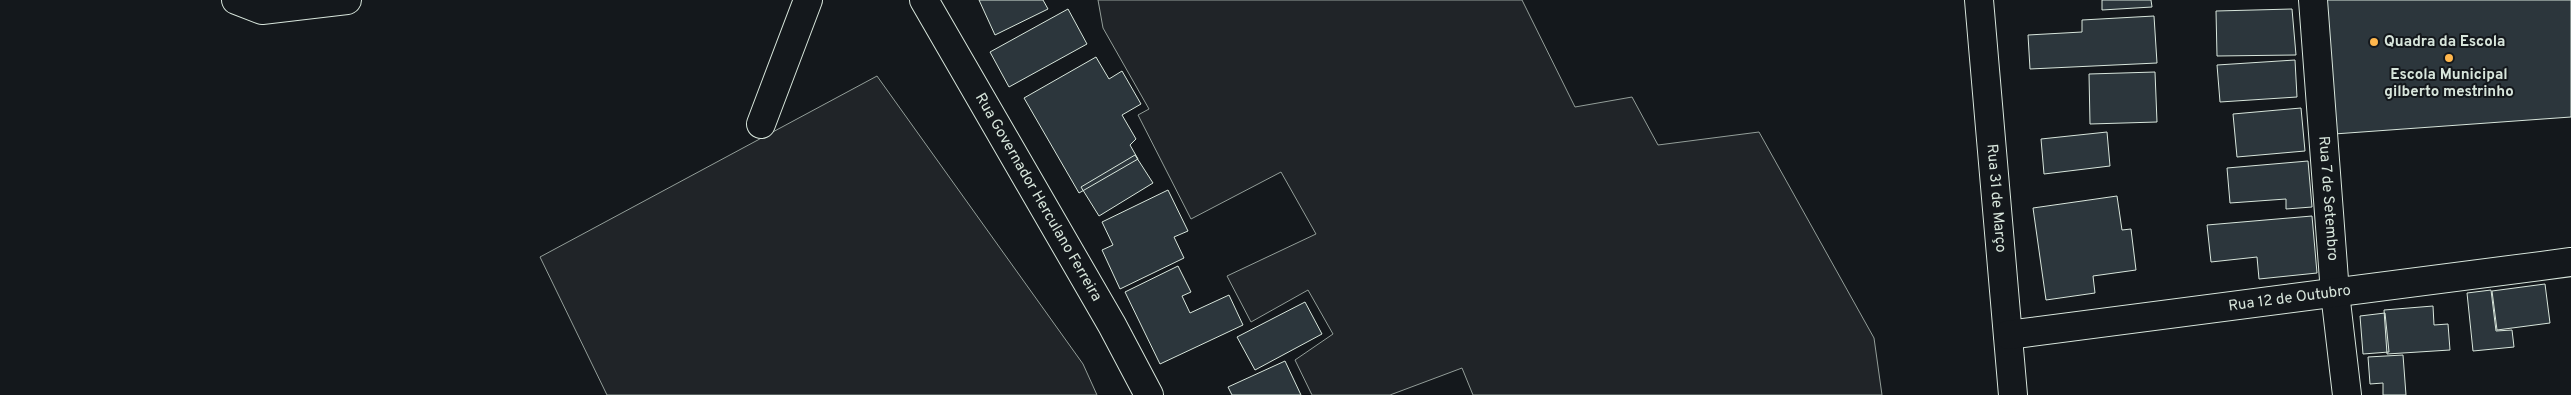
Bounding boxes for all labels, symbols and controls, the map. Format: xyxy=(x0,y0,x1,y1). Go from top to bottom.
place label: Quadra da Escola xyxy=(2384,33,2505,52)
marker: Quadra da Escola xyxy=(2368,36,2380,48)
marker: Escola Municipal gilberto mestrinho xyxy=(2443,52,2455,64)
place label: Escola Municipal gilberto mestrinho xyxy=(2384,66,2514,102)
street label: Rua Governador Herculano Ferreira xyxy=(971,90,1106,305)
street label: Rua 7 de Setembro xyxy=(2314,135,2342,262)
street label: Rua 31 de Março xyxy=(1982,143,2010,253)
street label: Rua 12 de Outubro xyxy=(2227,281,2352,316)

